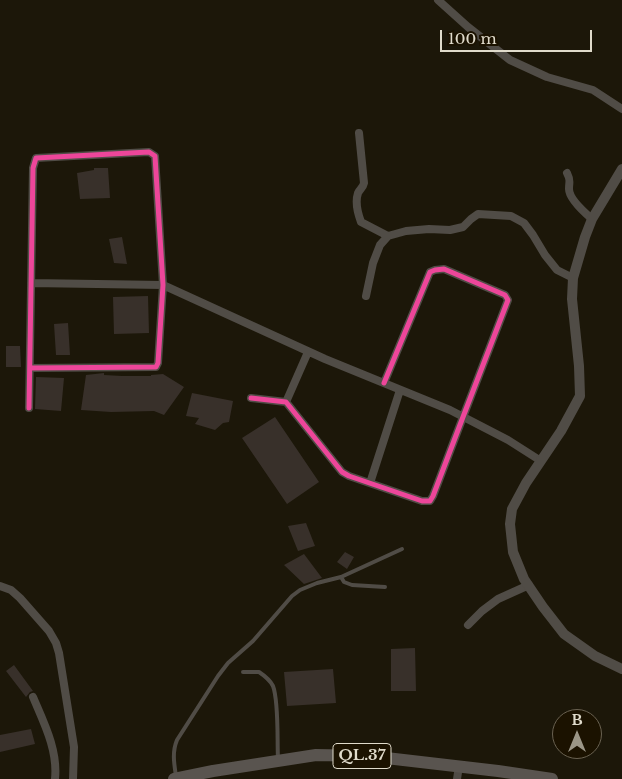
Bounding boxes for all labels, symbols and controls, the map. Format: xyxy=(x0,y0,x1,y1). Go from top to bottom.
scale bar xyxy=(442,20,594,52)
text: 100 m xyxy=(448,29,497,48)
north arrow xyxy=(552,709,602,759)
text: B xyxy=(571,711,583,729)
road number: QL.37 xyxy=(333,744,391,768)

